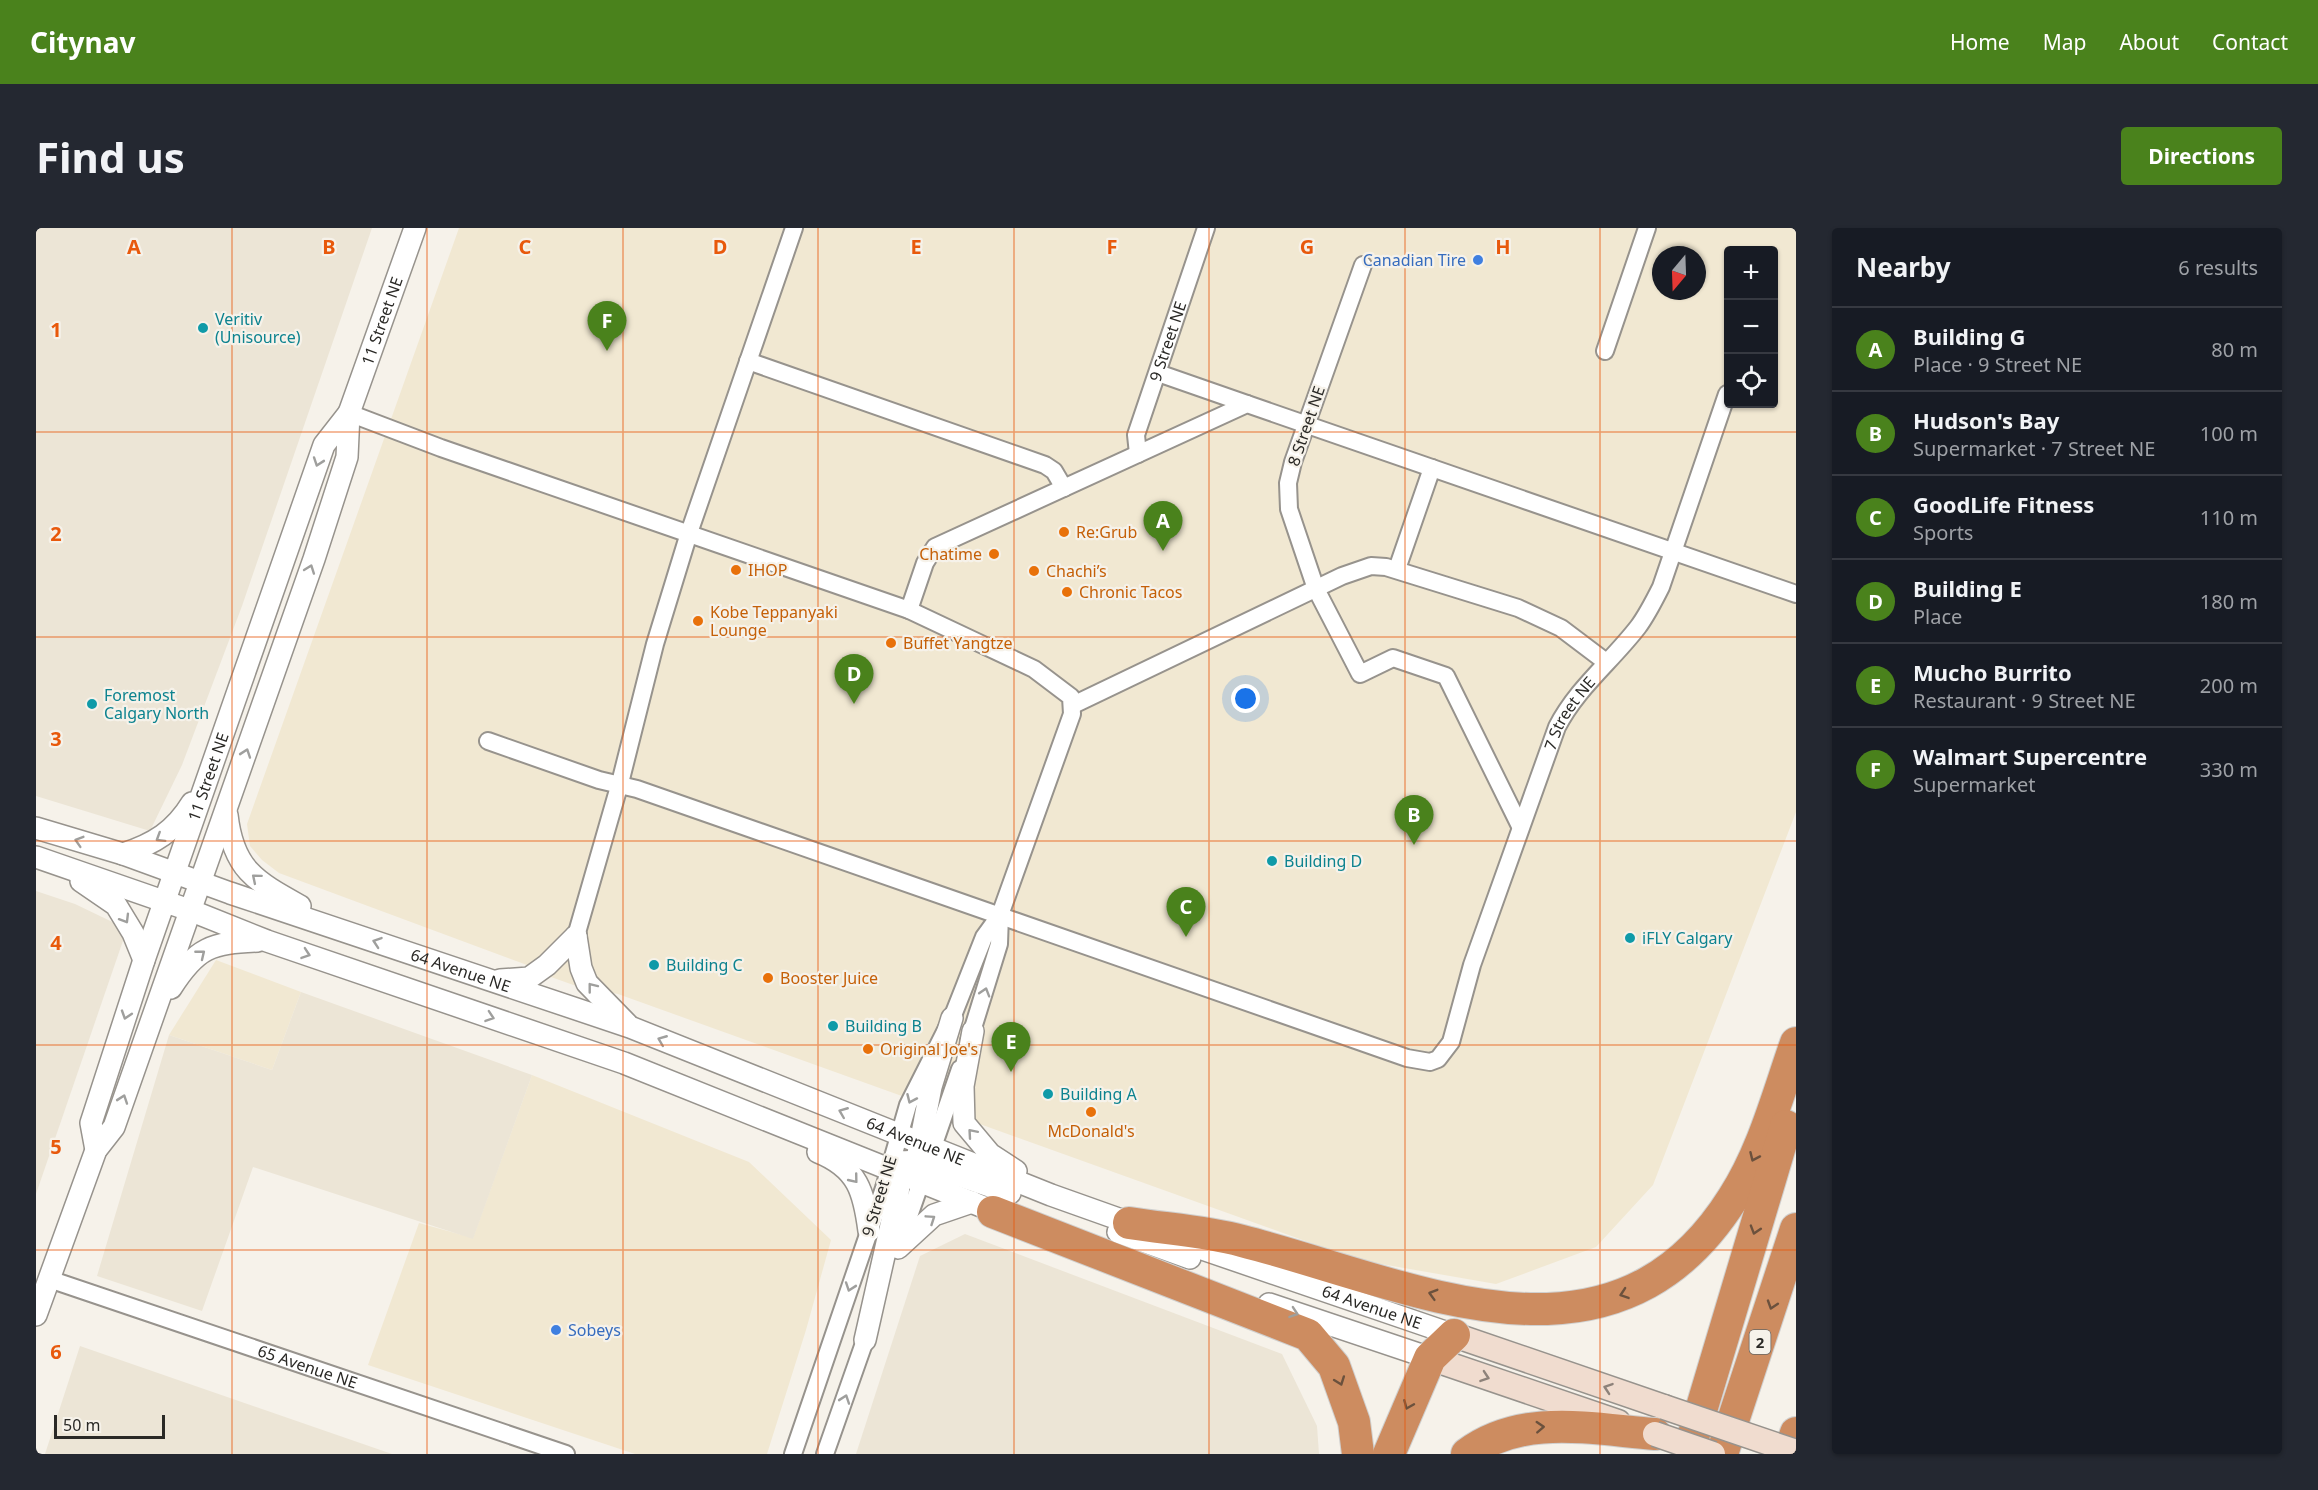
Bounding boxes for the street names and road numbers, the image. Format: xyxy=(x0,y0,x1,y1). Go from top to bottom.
street label: 11 Street NE xyxy=(356,274,408,368)
street label: 9 Street NE xyxy=(1144,298,1191,384)
street label: 8 Street NE xyxy=(1282,383,1330,469)
street label: 7 Street NE xyxy=(1539,672,1600,753)
street label: 11 Street NE xyxy=(182,729,234,824)
street label: 64 Avenue NE xyxy=(408,943,513,997)
street label: 64 Avenue NE xyxy=(863,1111,968,1170)
street label: 9 Street NE xyxy=(856,1153,902,1239)
street label: 64 Avenue NE xyxy=(1319,1280,1425,1334)
road number: 2 xyxy=(1750,1330,1770,1354)
street label: 65 Avenue NE xyxy=(255,1339,360,1394)

